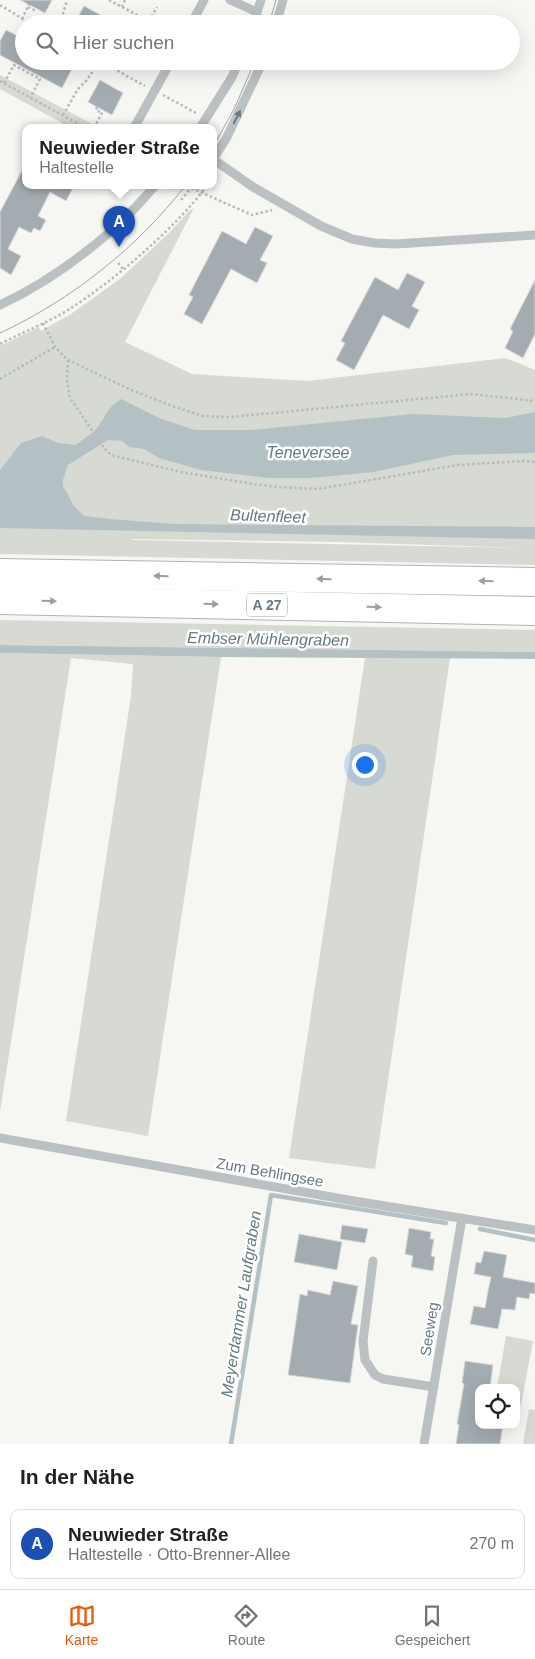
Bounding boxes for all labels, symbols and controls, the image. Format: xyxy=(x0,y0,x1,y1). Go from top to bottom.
search box xyxy=(15,15,520,70)
icon: search xyxy=(33,29,61,57)
text: Hier suchen xyxy=(73,32,174,53)
one-way arrow xyxy=(233,109,241,124)
popup xyxy=(22,124,217,189)
text: Neuwieder Straße xyxy=(39,137,200,158)
text: Haltestelle xyxy=(39,159,114,176)
pin: A xyxy=(103,206,135,247)
water label: Teneversee xyxy=(266,444,350,461)
water label: Bultenfleet xyxy=(230,506,307,526)
one-way arrow xyxy=(153,572,169,580)
one-way arrow xyxy=(316,575,332,583)
one-way arrow xyxy=(478,577,494,585)
road number: A 27 xyxy=(247,594,287,616)
one-way arrow xyxy=(41,597,57,605)
one-way arrow xyxy=(203,600,219,608)
one-way arrow xyxy=(366,604,382,612)
water label: Embser Mühlengraben xyxy=(187,629,349,649)
your location xyxy=(352,752,378,778)
street label: Zum Behlingsee xyxy=(215,1154,325,1190)
water label: Meyerdammer Laufgraben xyxy=(218,1209,264,1398)
street label: Seeweg xyxy=(416,1301,442,1357)
map controls xyxy=(475,1384,520,1429)
button: locate xyxy=(475,1384,520,1429)
text: In der Nähe xyxy=(20,1465,134,1488)
text: Neuwieder Straße xyxy=(68,1524,229,1545)
text: A xyxy=(31,1535,43,1552)
text: 270 m xyxy=(470,1535,514,1552)
text: Haltestelle · Otto-Brenner-Allee xyxy=(68,1546,290,1563)
tab: Karte xyxy=(65,1602,98,1648)
tab: Route xyxy=(228,1602,265,1648)
tab: Gespeichert xyxy=(395,1602,470,1648)

